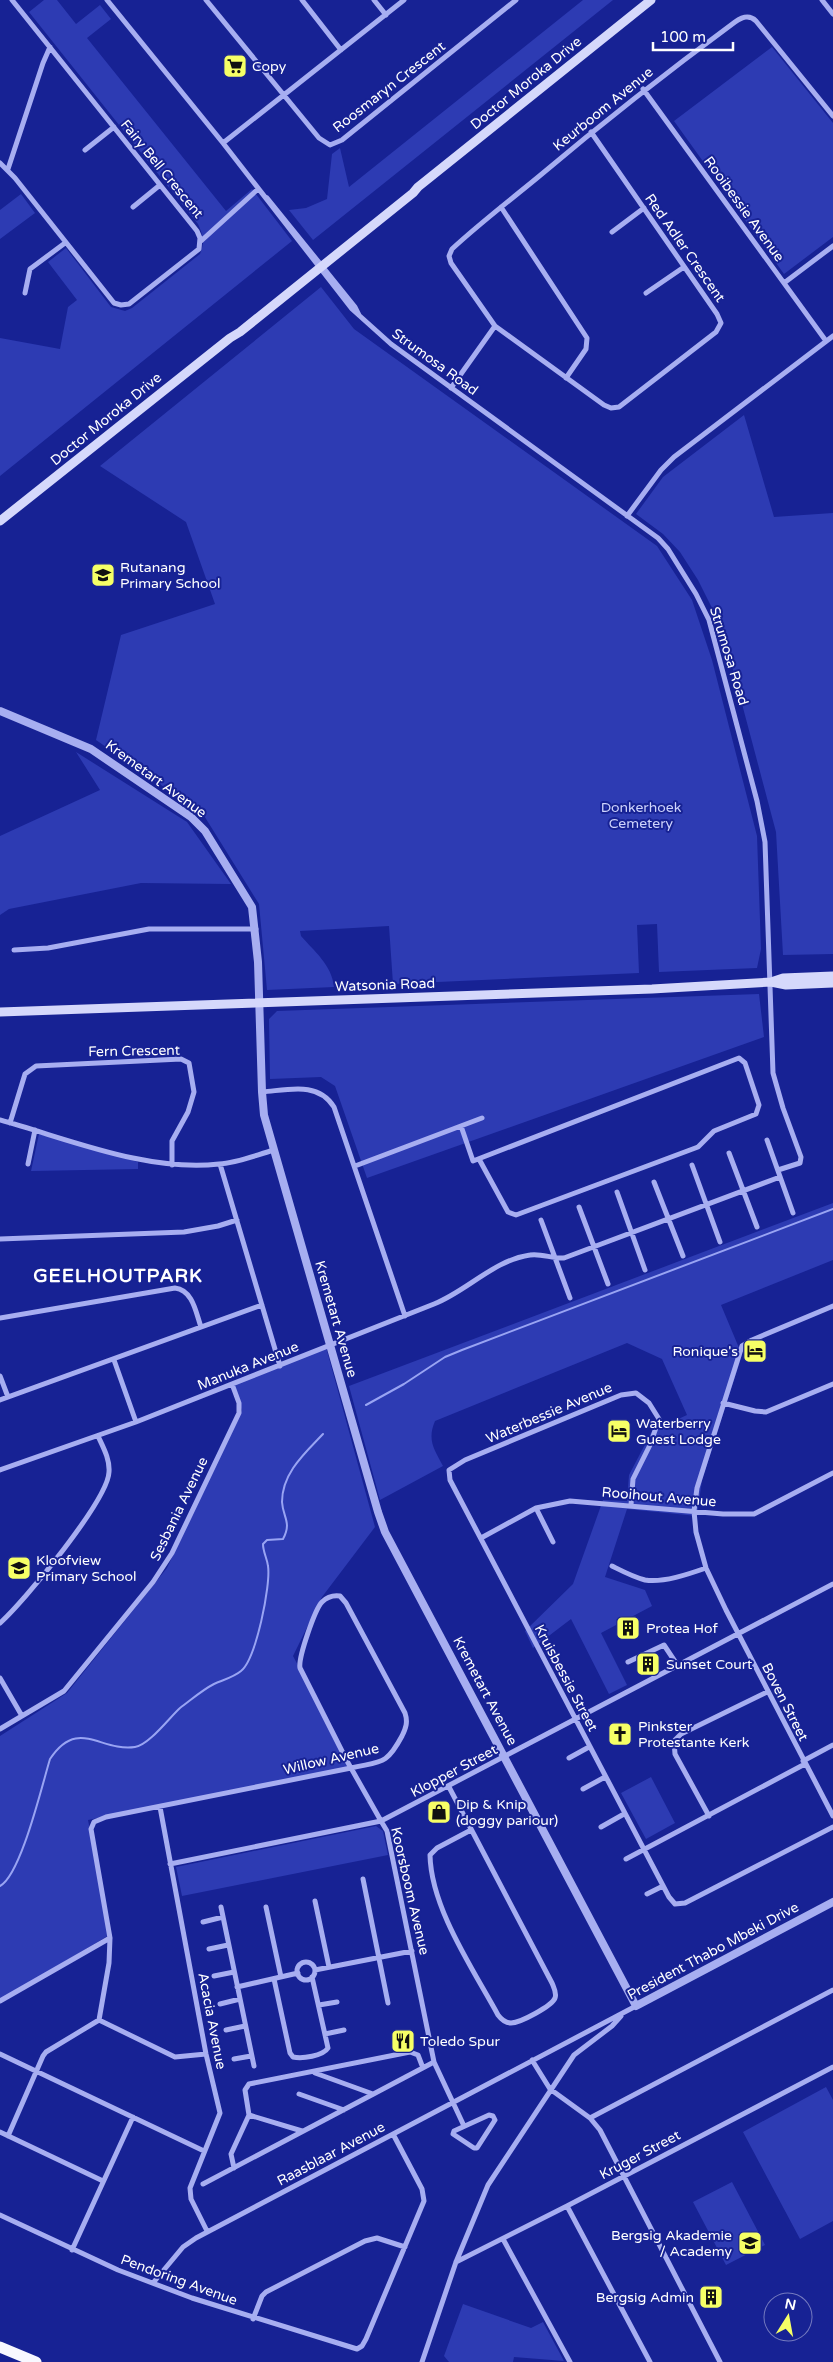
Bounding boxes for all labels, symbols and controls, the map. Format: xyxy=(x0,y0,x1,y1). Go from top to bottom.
scale bar xyxy=(653,20,733,52)
text: 100 m xyxy=(660,28,706,46)
street label: Doctor Moroka Drive xyxy=(467,33,585,133)
street label: Roosmaryn Crescent xyxy=(329,37,449,136)
supermarket icon: Copy xyxy=(222,53,248,79)
place label: Copy xyxy=(252,58,287,75)
street label: Keurboom Avenue xyxy=(550,63,656,155)
street label: Fairy Bell Crescent xyxy=(117,116,207,222)
street label: Rooibessie Avenue xyxy=(700,153,788,265)
street label: Red Adler Crescent xyxy=(641,191,729,306)
street label: Strumosa Road xyxy=(389,325,481,399)
street label: Doctor Moroka Drive xyxy=(47,369,165,469)
place label: Rutanang Primary School xyxy=(120,559,221,592)
school or university icon: Rutanang Primary School xyxy=(90,562,116,588)
street label: Strumosa Road xyxy=(706,605,752,707)
street label: Kremetart Avenue xyxy=(102,737,210,821)
park label: Donkerhoek Cemetery xyxy=(601,799,682,832)
street label: Watsonia Road xyxy=(334,975,436,995)
street label: Fern Crescent xyxy=(88,1042,181,1060)
street label: Kremetart Avenue xyxy=(311,1259,361,1380)
district label: GEELHOUTPARK xyxy=(33,1265,203,1287)
street label: Manuka Avenue xyxy=(195,1338,301,1394)
hotel icon: Ronique's xyxy=(742,1338,768,1364)
place label: Ronique's xyxy=(672,1343,738,1360)
street label: Waterbessie Avenue xyxy=(483,1379,615,1447)
place label: Waterberry Guest Lodge xyxy=(636,1415,721,1448)
hotel icon: Waterberry Guest Lodge xyxy=(606,1418,632,1444)
street label: Sesbania Avenue xyxy=(146,1454,212,1564)
street label: Rooihout Avenue xyxy=(601,1484,717,1510)
place label: Kloofview Primary School xyxy=(36,1552,137,1585)
school or university icon: Kloofview Primary School xyxy=(6,1555,32,1581)
building icon: Protea Hof xyxy=(615,1615,641,1641)
place label: Protea Hof xyxy=(646,1620,718,1637)
street label: Kruisbessie Street xyxy=(531,1622,602,1735)
street label: Kremetart Avenue xyxy=(449,1634,521,1748)
building icon: Sunset Court xyxy=(635,1651,661,1677)
place label: Sunset Court xyxy=(666,1656,753,1673)
street label: Boven Street xyxy=(758,1660,812,1745)
place label: Pinkster Protestante Kerk xyxy=(638,1718,750,1751)
church icon: Pinkster Protestante Kerk xyxy=(607,1721,633,1747)
street label: Willow Avenue xyxy=(281,1740,381,1778)
street label: Klopper Street xyxy=(408,1741,501,1801)
place label: Dip & Knip (doggy pariour) xyxy=(456,1796,558,1829)
shop icon: Dip & Knip (doggy pariour) xyxy=(426,1799,452,1825)
street label: Koorsboom Avenue xyxy=(387,1825,433,1957)
street label: President Thabo Mbeki Drive xyxy=(624,1898,802,2004)
street label: Acacia Avenue xyxy=(194,1971,230,2071)
restaurant icon: Toledo Spur xyxy=(390,2028,416,2054)
place label: Toledo Spur xyxy=(420,2033,500,2050)
street label: Raasblaar Avenue xyxy=(274,2118,388,2190)
street label: Kruger Street xyxy=(597,2126,684,2183)
place label: Bergsig Akademie / Academy xyxy=(611,2227,732,2260)
school or university icon: Bergsig Akademie / Academy xyxy=(737,2230,763,2256)
street label: Pendoring Avenue xyxy=(118,2251,240,2309)
building icon: Bergsig Admin xyxy=(698,2284,724,2310)
place label: Bergsig Admin xyxy=(596,2289,694,2306)
north arrow xyxy=(763,2292,813,2342)
text: N xyxy=(783,2295,798,2314)

